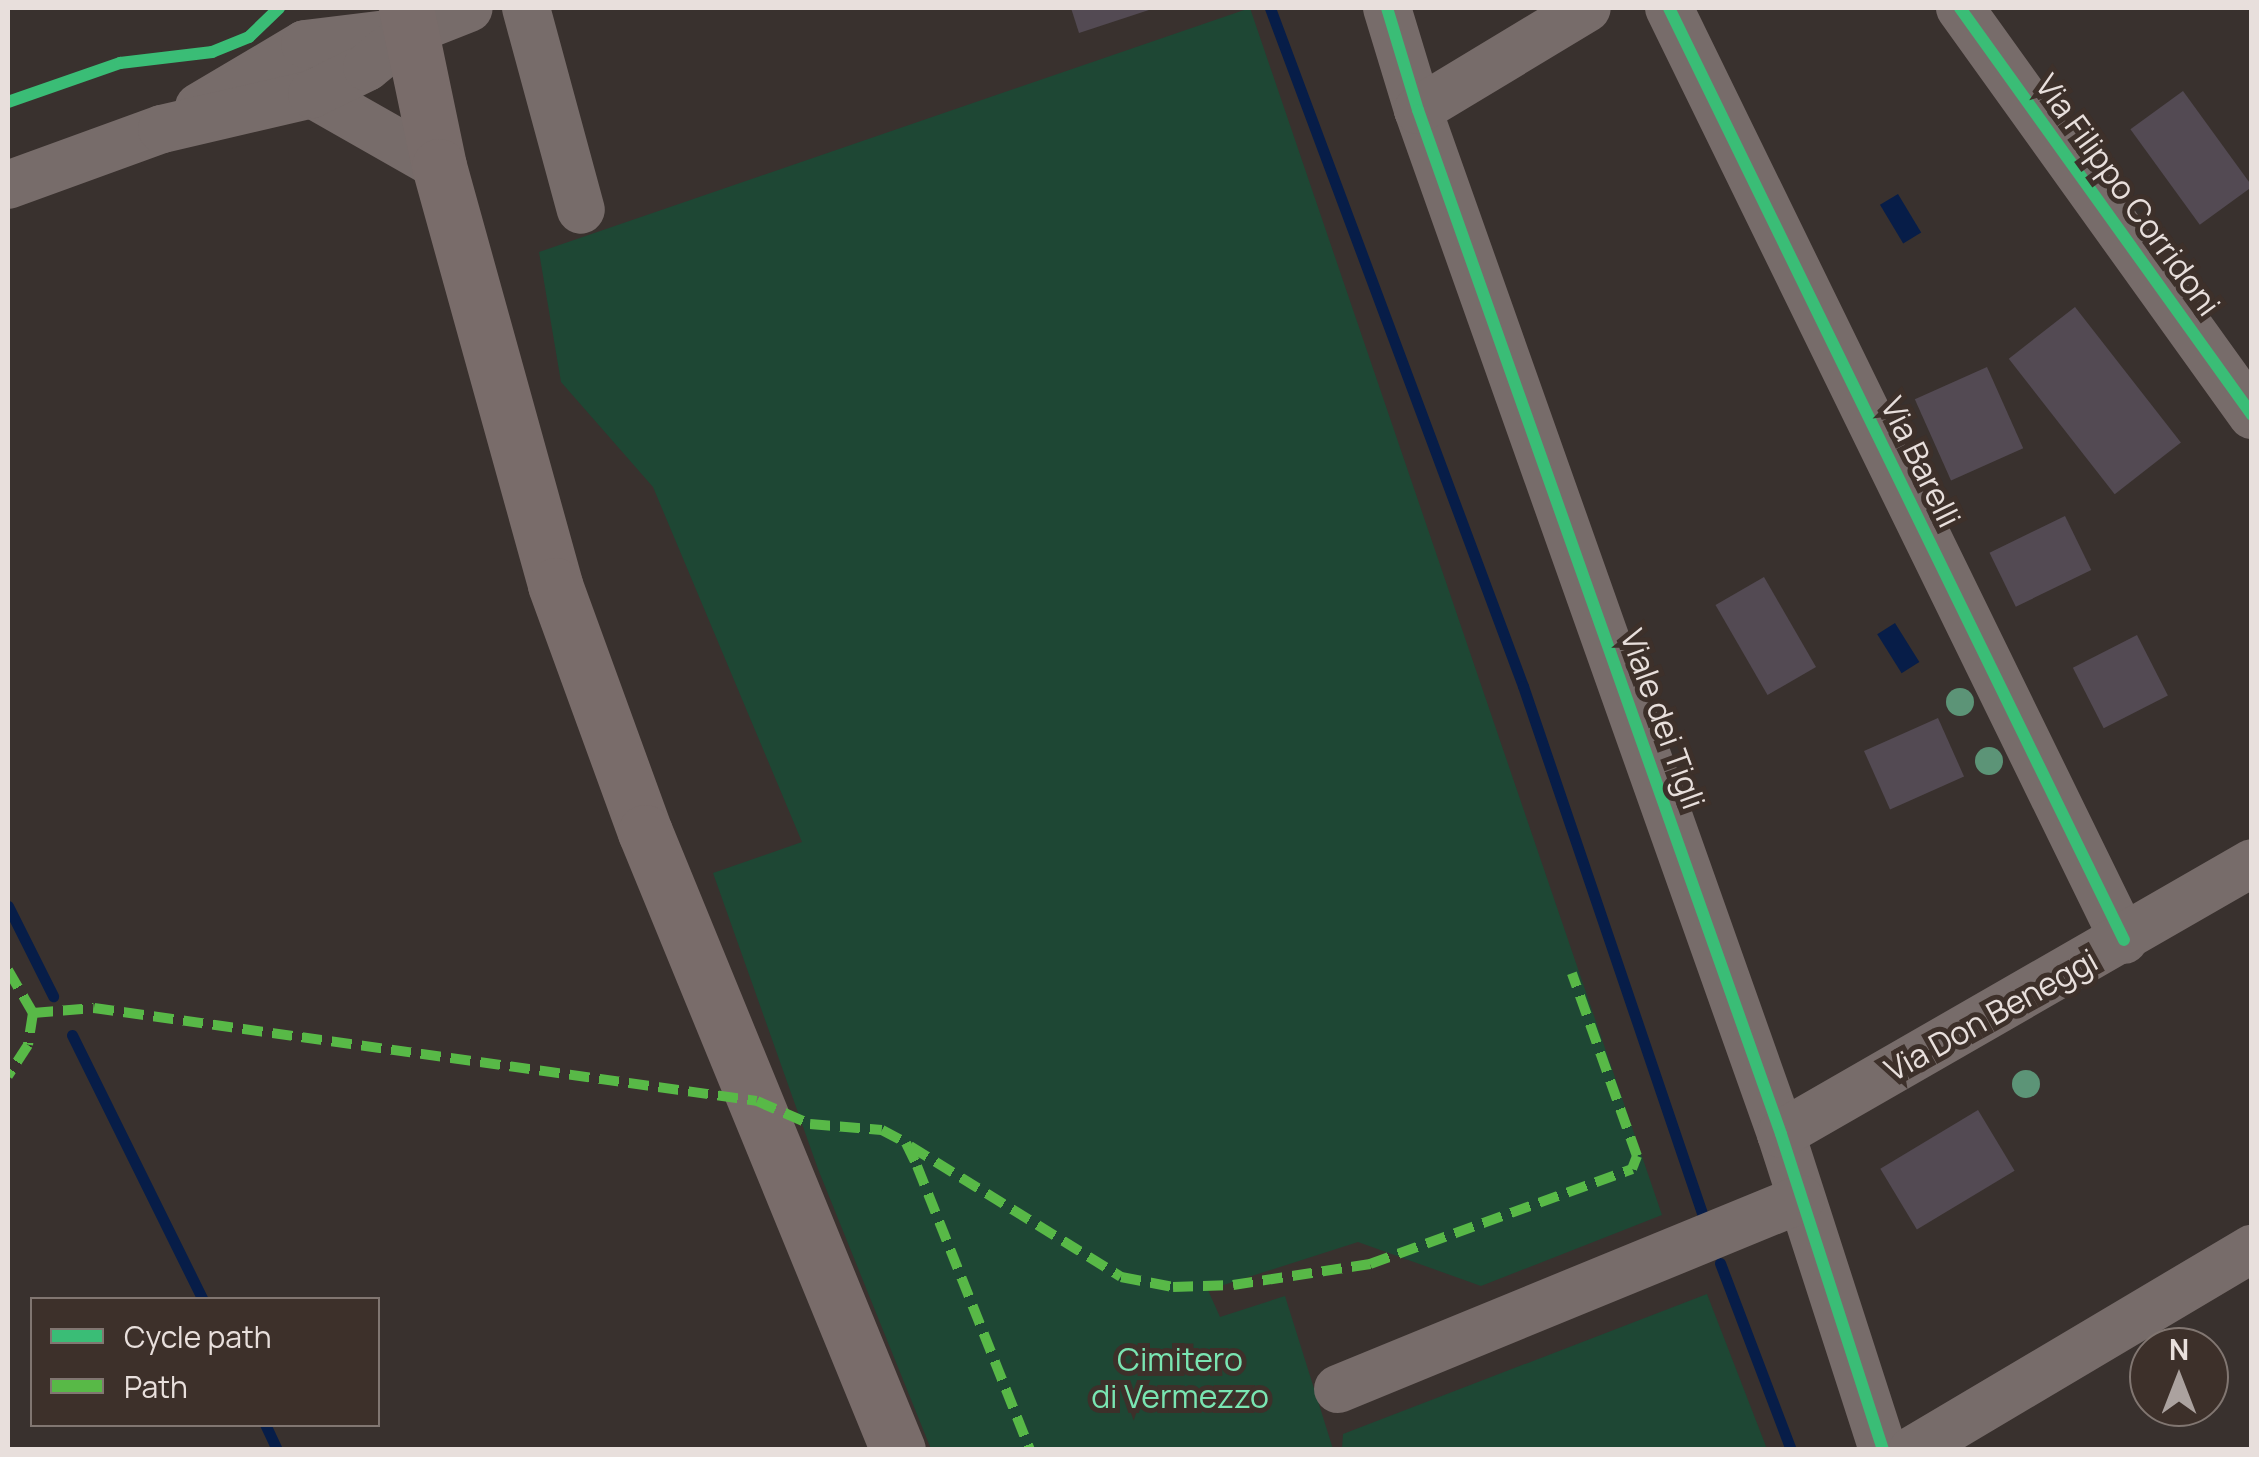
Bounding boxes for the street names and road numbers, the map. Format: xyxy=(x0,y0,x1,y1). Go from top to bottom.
street label: Via Filippo Corridoni xyxy=(2028,67,2228,323)
street label: Via Barelli xyxy=(1873,391,1969,533)
street label: Viale dei Tigli xyxy=(1613,624,1713,814)
street label: Via Don Beneggi xyxy=(1878,941,2104,1089)

